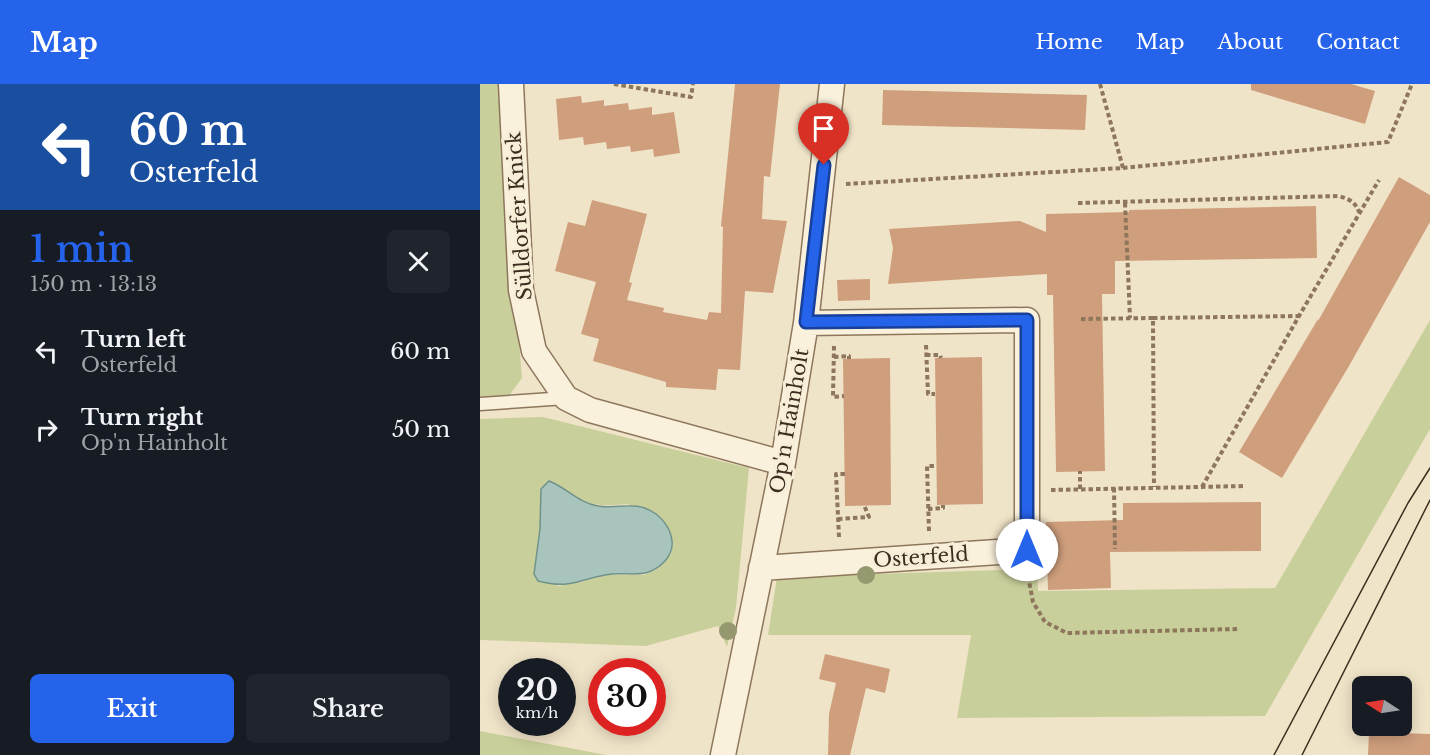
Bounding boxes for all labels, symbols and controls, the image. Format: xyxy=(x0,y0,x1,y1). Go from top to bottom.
text: Map xyxy=(30,25,98,60)
text: Home xyxy=(1036,29,1103,55)
text: Map xyxy=(1136,29,1184,55)
text: About xyxy=(1217,29,1283,55)
text: Contact xyxy=(1316,29,1400,55)
pin xyxy=(798,103,849,165)
text: 60 m xyxy=(129,104,247,156)
icon: left xyxy=(30,108,108,186)
icon: arrive xyxy=(807,112,840,145)
street label: Sülldorfer Knick xyxy=(501,130,537,301)
text: Osterfeld xyxy=(129,156,259,189)
text: 1 min xyxy=(30,227,134,272)
button: close xyxy=(387,230,450,293)
text: 150 m · 13:13 xyxy=(30,272,157,296)
text: Turn left xyxy=(81,326,186,353)
icon: left xyxy=(30,335,63,368)
text: 60 m xyxy=(390,338,450,365)
street label: Op'n Hainholt xyxy=(764,346,814,495)
text: Osterfeld xyxy=(81,353,177,377)
text: Turn right xyxy=(81,404,203,431)
icon: right xyxy=(30,413,63,446)
text: 50 m xyxy=(392,416,450,443)
text: Op'n Hainholt xyxy=(81,431,228,455)
position arrow xyxy=(995,518,1059,582)
street label: Osterfeld xyxy=(872,542,970,572)
speed limit sign: 30 xyxy=(588,658,666,736)
text: 20 xyxy=(516,671,558,708)
button: Exit xyxy=(30,674,234,743)
button: Share xyxy=(246,674,450,743)
north arrow xyxy=(1352,676,1412,736)
map controls xyxy=(1352,676,1412,736)
text: km/h xyxy=(516,703,558,722)

